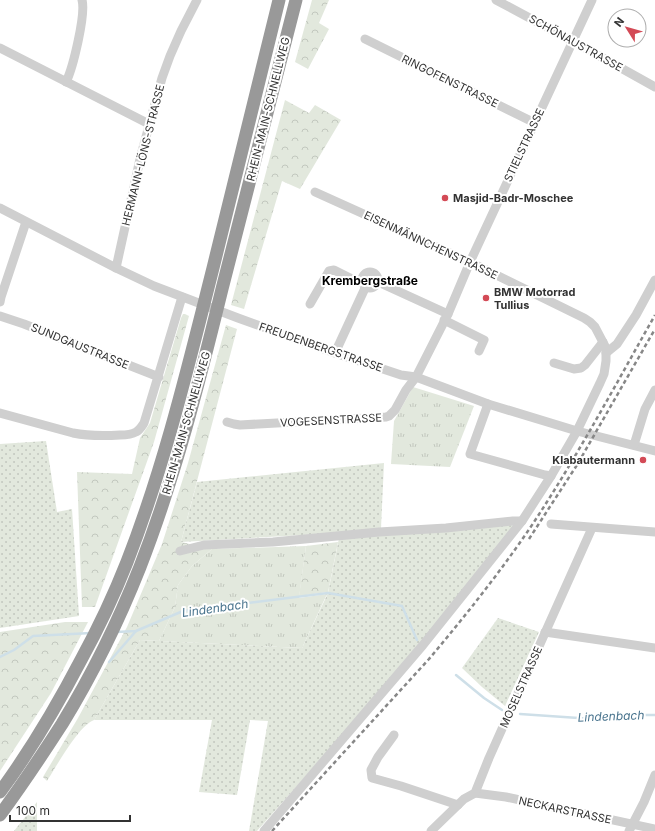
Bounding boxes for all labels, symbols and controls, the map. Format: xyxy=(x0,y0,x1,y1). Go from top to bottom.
north arrow xyxy=(607,8,647,48)
street label: SCHÖNAUSTRASSE xyxy=(527,12,625,74)
street label: RHEIN-MAIN-SCHNELLWEG xyxy=(243,35,293,183)
street label: RINGOFENSTRASSE xyxy=(399,51,501,111)
street label: HERMANN-LÖNS-STRASSE xyxy=(119,83,167,227)
street label: STIELSTRASSE xyxy=(501,106,547,184)
place label: Masjid-Badr-Moschee xyxy=(453,191,574,205)
marker: Masjid-Badr-Moschee xyxy=(440,193,450,203)
street label: EISENMÄNNCHENSTRASSE xyxy=(362,208,500,282)
district label: Krembergstraße xyxy=(322,273,418,288)
place label: BMW Motorrad Tullius xyxy=(494,285,575,312)
marker: BMW Motorrad Tullius xyxy=(481,293,491,303)
street label: FREUDENBERGSTRASSE xyxy=(257,319,385,375)
street label: SUNDGAUSTRASSE xyxy=(29,320,131,372)
street label: RHEIN-MAIN-SCHNELLWEG xyxy=(159,350,213,496)
street label: VOGESENSTRASSE xyxy=(280,410,382,430)
place label: Klabautermann xyxy=(552,453,635,467)
marker: Klabautermann xyxy=(638,455,648,465)
water label: Lindenbach xyxy=(181,596,249,620)
street label: MOSELSTRASSE xyxy=(497,644,545,730)
water label: Lindenbach xyxy=(577,707,645,725)
street label: NECKARSTRASSE xyxy=(517,793,613,827)
scale bar xyxy=(10,797,130,823)
text: 100 m xyxy=(16,803,50,818)

